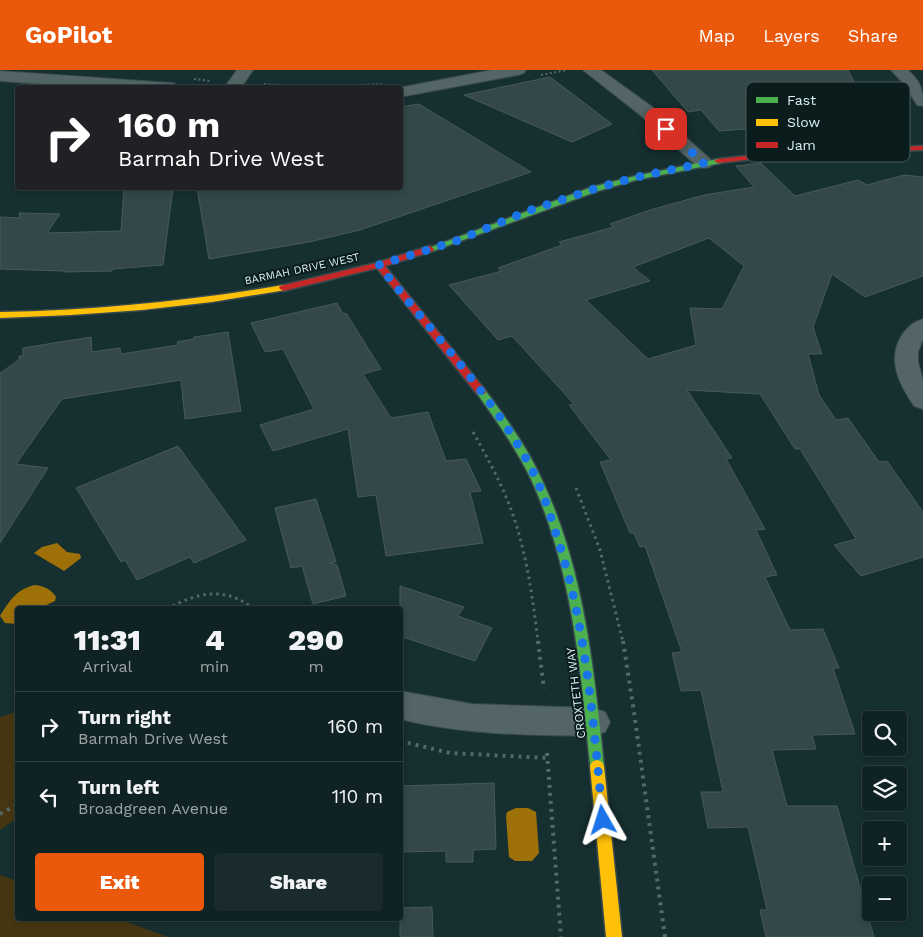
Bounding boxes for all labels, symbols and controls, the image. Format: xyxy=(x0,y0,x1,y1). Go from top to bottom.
text: GoPilot xyxy=(25,21,112,49)
text: Map xyxy=(698,25,735,46)
text: Layers xyxy=(763,25,820,46)
text: Share xyxy=(848,25,898,46)
legend xyxy=(746,82,910,162)
text: Fast xyxy=(787,92,816,108)
text: 160 m xyxy=(118,104,220,146)
icon: right xyxy=(35,105,100,170)
pin xyxy=(645,108,687,150)
text: Slow xyxy=(787,114,820,130)
icon: arrive xyxy=(652,115,680,143)
text: Jam xyxy=(787,137,816,153)
text: Barmah Drive West xyxy=(118,146,324,171)
street label: BARMAH DRIVE WEST xyxy=(243,250,361,288)
text: 11:31 xyxy=(74,622,141,657)
text: 4 xyxy=(205,622,224,657)
text: 290 xyxy=(288,622,344,657)
street label: CROXTETH WAY xyxy=(563,646,589,739)
text: Arrival xyxy=(82,657,132,676)
text: min xyxy=(200,657,229,676)
text: m xyxy=(308,657,324,676)
text: Turn right xyxy=(78,706,171,729)
map controls xyxy=(862,711,907,921)
button: search xyxy=(862,711,907,756)
icon: right xyxy=(35,713,63,741)
text: 160 m xyxy=(328,715,383,738)
text: Barmah Drive West xyxy=(78,729,228,748)
button: layers xyxy=(862,766,907,811)
text: Turn left xyxy=(78,776,159,799)
icon: left xyxy=(35,783,63,811)
text: 110 m xyxy=(332,785,383,808)
position arrow xyxy=(576,793,628,845)
text: Broadgreen Avenue xyxy=(78,799,228,818)
button: + xyxy=(862,821,907,866)
button: Exit xyxy=(35,853,204,911)
button: Share xyxy=(214,853,383,911)
button: − xyxy=(862,876,907,921)

